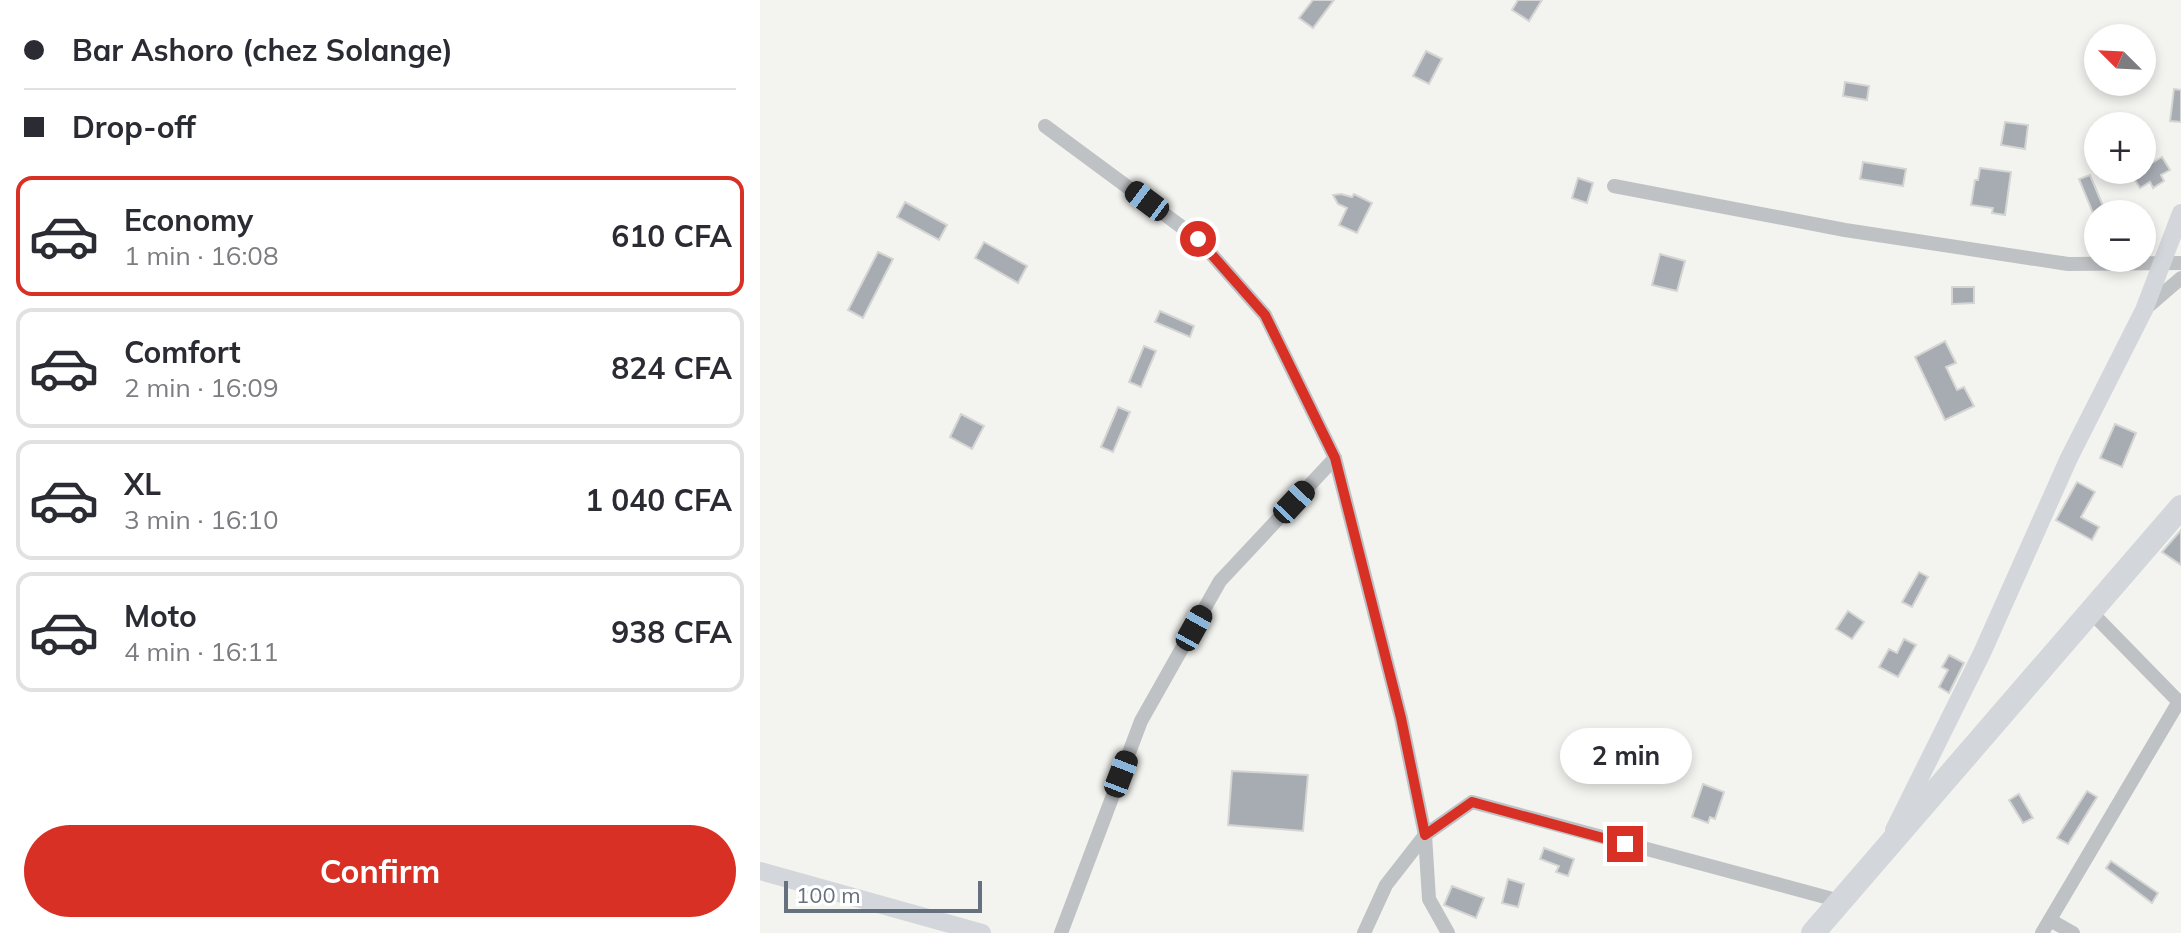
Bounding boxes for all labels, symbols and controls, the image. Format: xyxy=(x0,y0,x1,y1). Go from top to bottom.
north arrow xyxy=(2084,24,2156,96)
map controls xyxy=(2084,24,2156,272)
text: Bar Ashoro (chez Solange) xyxy=(72,31,453,69)
text: Drop-off xyxy=(72,108,196,146)
button: + xyxy=(2084,112,2156,184)
car xyxy=(1121,177,1173,225)
icon: car xyxy=(28,200,100,272)
button: − xyxy=(2084,200,2156,272)
text: Economy xyxy=(124,201,253,239)
text: 610 CFA xyxy=(611,217,732,255)
route start xyxy=(1180,221,1216,257)
text: 1 min · 16:08 xyxy=(124,239,279,272)
icon: car xyxy=(28,332,100,404)
text: Comfort xyxy=(124,333,241,371)
text: 824 CFA xyxy=(611,349,732,387)
text: 2 min · 16:09 xyxy=(124,371,279,404)
icon: car xyxy=(28,464,100,536)
text: XL xyxy=(124,465,161,503)
car xyxy=(1269,476,1319,528)
text: 1 040 CFA xyxy=(585,481,732,519)
text: 3 min · 16:10 xyxy=(124,503,279,536)
icon: car xyxy=(28,596,100,668)
text: Moto xyxy=(124,597,197,635)
car xyxy=(1172,601,1216,655)
text: 938 CFA xyxy=(611,613,732,651)
text: 4 min · 16:11 xyxy=(124,635,279,668)
callout: 2 min xyxy=(1559,728,1691,784)
text: 2 min xyxy=(1592,739,1660,772)
car xyxy=(1101,747,1141,801)
button: Confirm xyxy=(24,825,736,917)
route end xyxy=(1607,826,1643,862)
scale bar xyxy=(784,877,982,913)
text: 100 m xyxy=(796,881,861,909)

